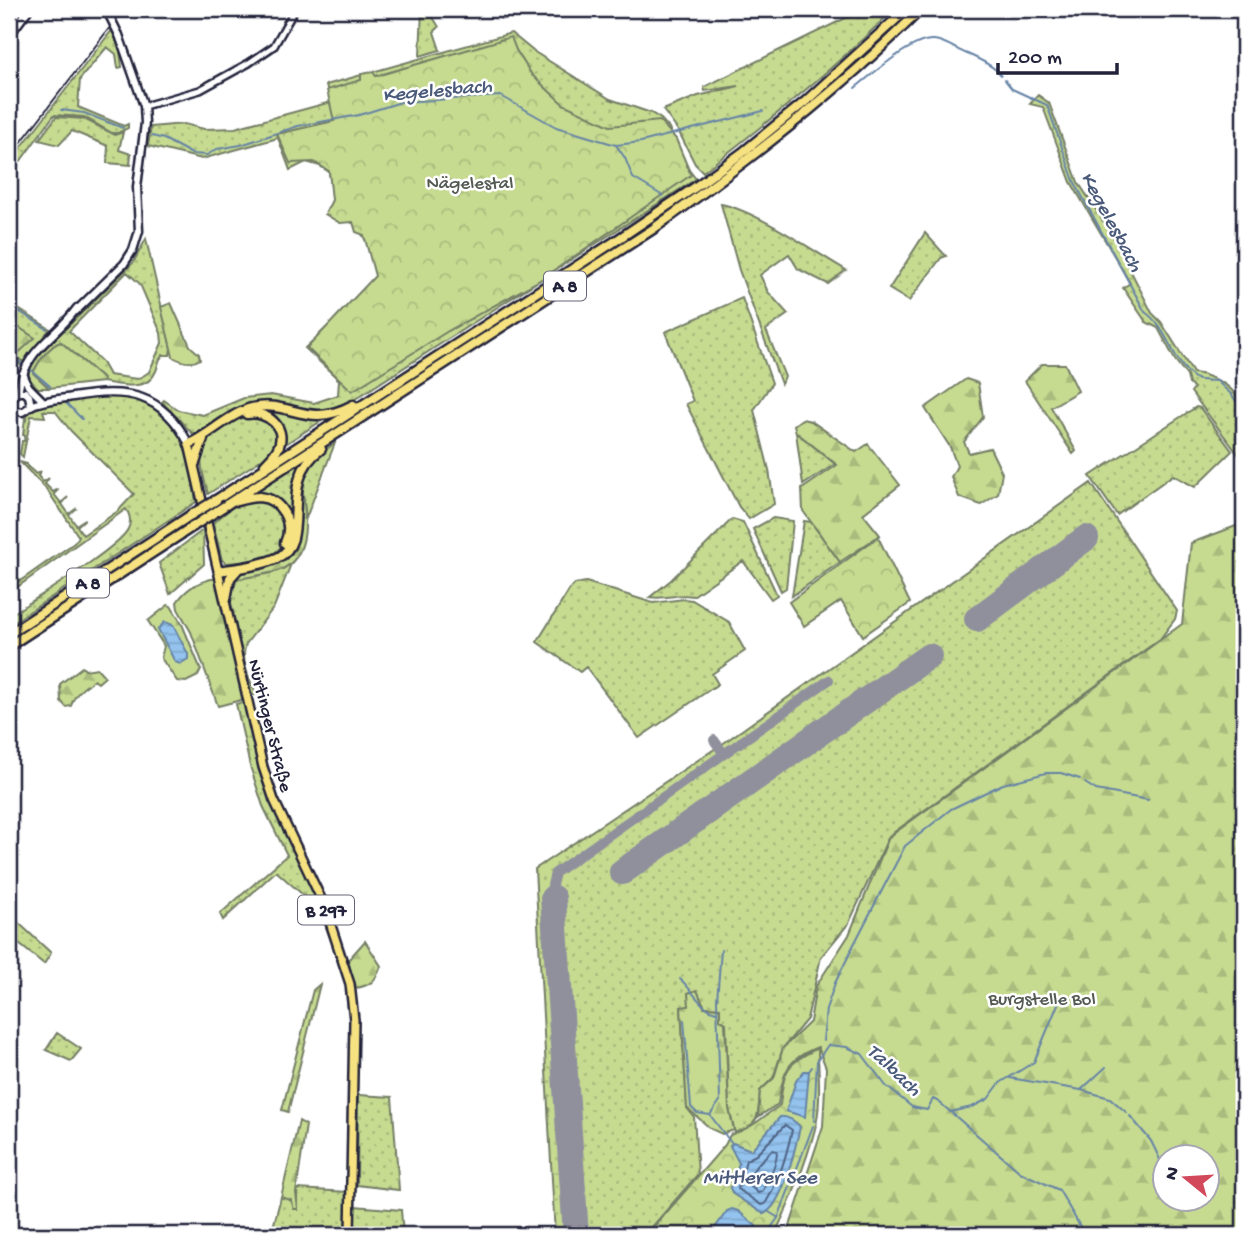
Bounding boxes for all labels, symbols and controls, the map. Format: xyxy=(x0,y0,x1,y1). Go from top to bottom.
scale bar xyxy=(998,32,1116,76)
text: 200 m xyxy=(1008,47,1062,72)
water label: Kegelesbach xyxy=(382,75,494,110)
water label: Kegelesbach xyxy=(1073,168,1147,278)
park label: Nägelestal xyxy=(426,173,514,196)
road number: A 8 xyxy=(544,272,586,300)
road number: A 8 xyxy=(67,568,109,598)
street label: Nürtinger Straße xyxy=(241,657,296,795)
road number: B 297 xyxy=(298,896,354,925)
park label: Burgstelle Bol xyxy=(987,989,1096,1012)
water label: Talbach xyxy=(860,1040,926,1104)
north arrow xyxy=(1152,1142,1222,1212)
text: N xyxy=(1160,1164,1186,1183)
water label: Mittlerer See xyxy=(703,1167,818,1192)

